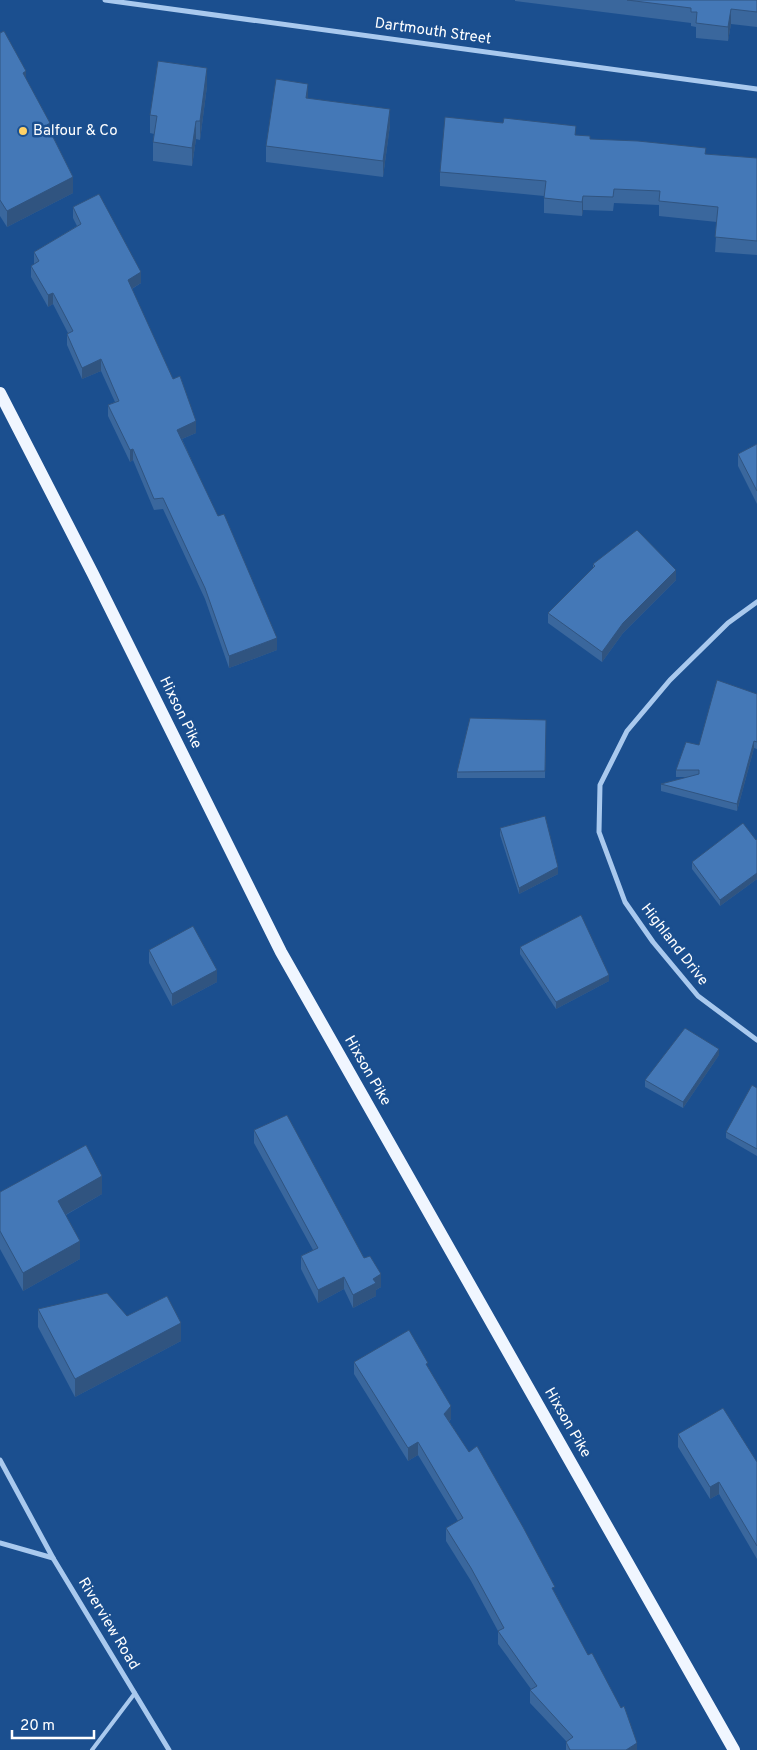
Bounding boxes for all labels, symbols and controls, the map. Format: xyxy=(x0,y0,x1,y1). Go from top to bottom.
street label: Dartmouth Street xyxy=(373,14,493,50)
place label: Balfour & Co xyxy=(33,122,118,141)
marker: Balfour & Co xyxy=(17,125,29,137)
street label: Hixson Pike xyxy=(154,674,206,752)
street label: Highland Drive xyxy=(636,900,712,990)
street label: Hixson Pike xyxy=(339,1033,395,1109)
street label: Hixson Pike xyxy=(539,1385,595,1461)
street label: Riverview Road xyxy=(73,1575,143,1673)
scale bar xyxy=(12,1708,95,1740)
text: 20 m xyxy=(20,1717,55,1736)

